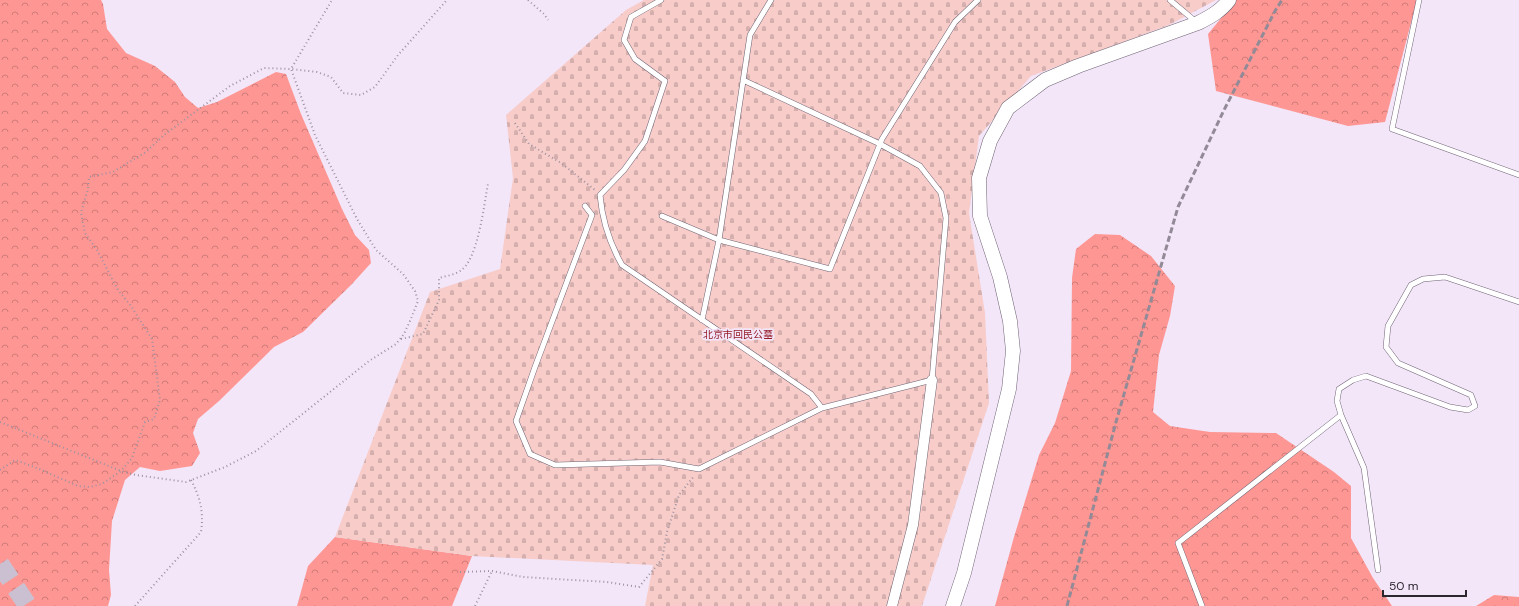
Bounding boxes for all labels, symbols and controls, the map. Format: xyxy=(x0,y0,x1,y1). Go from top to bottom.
park label: 北京市回民公墓 xyxy=(703,328,773,341)
scale bar xyxy=(1383,572,1466,598)
text: 50 m xyxy=(1389,578,1418,594)

